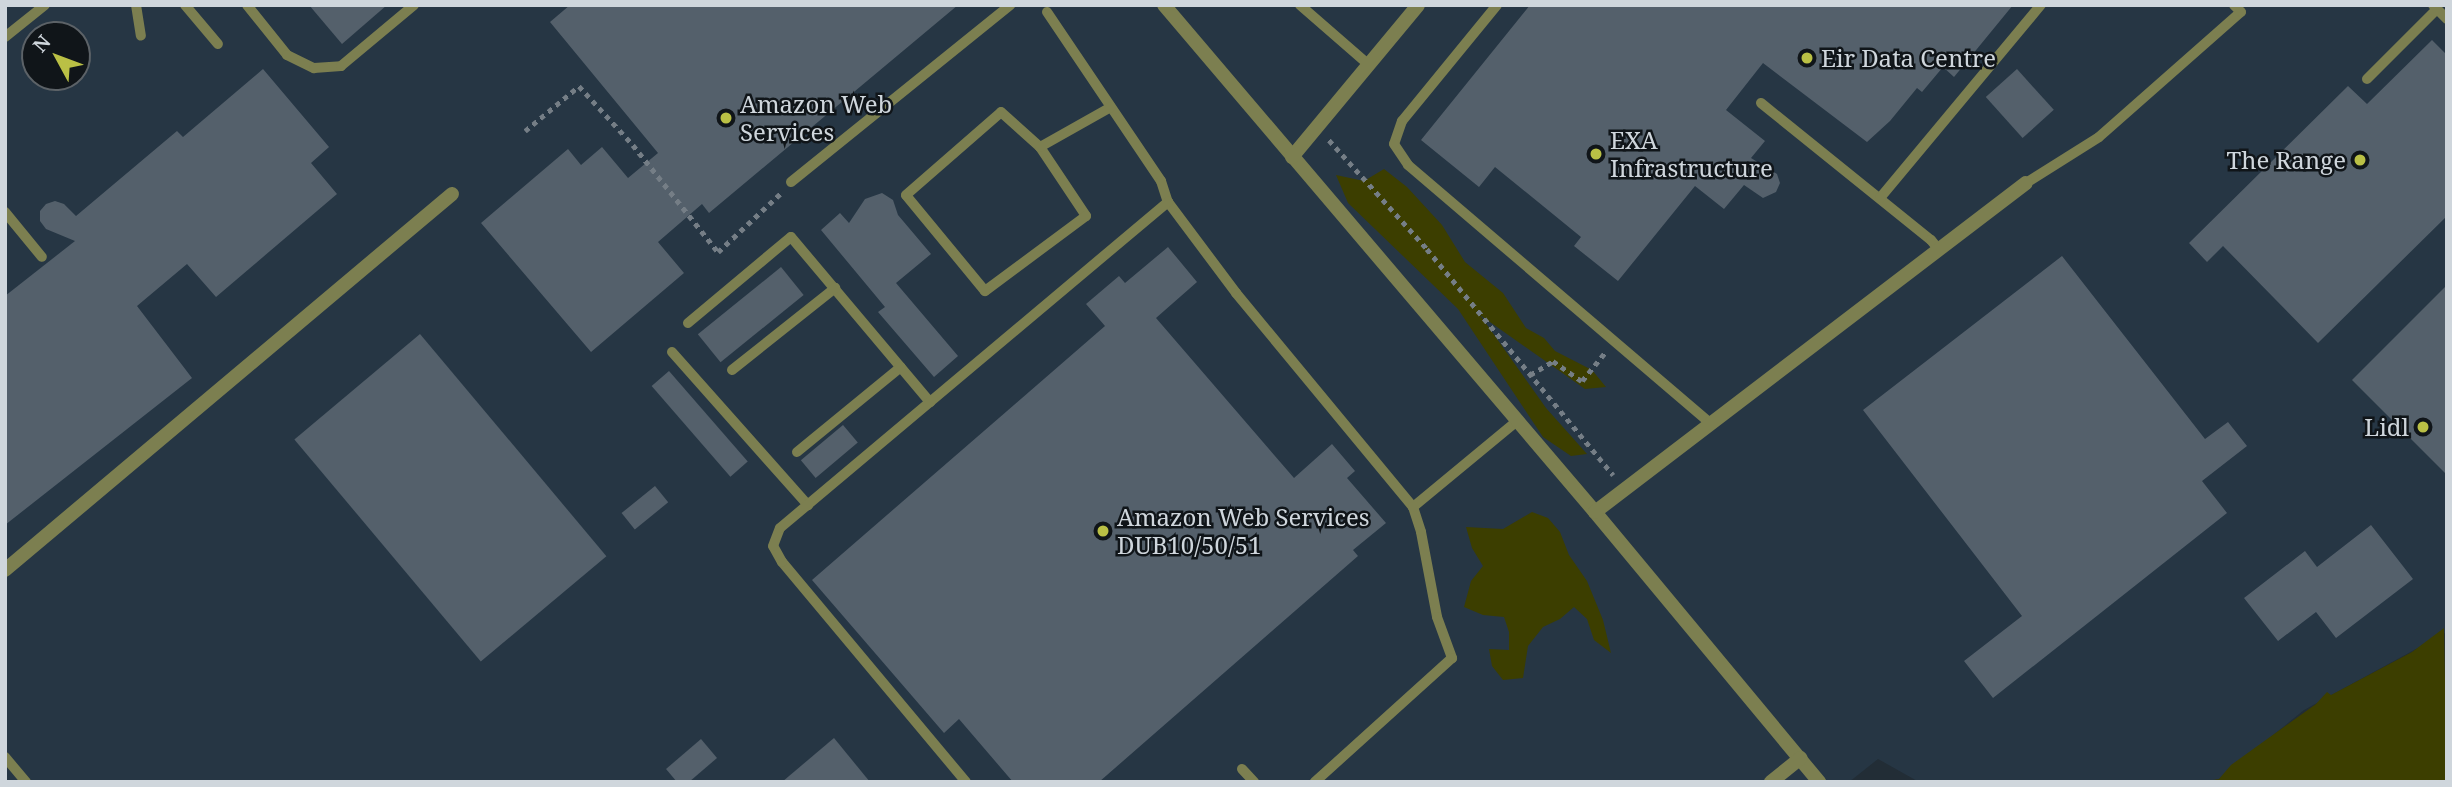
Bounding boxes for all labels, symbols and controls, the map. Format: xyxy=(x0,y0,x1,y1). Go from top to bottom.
north arrow xyxy=(21,21,91,91)
text: N xyxy=(27,29,56,58)
place label: Eir Data Centre xyxy=(1821,44,1996,72)
marker: Eir Data Centre xyxy=(1799,50,1815,66)
place label: Amazon Web Services xyxy=(740,90,892,146)
marker: Amazon Web Services xyxy=(718,110,734,126)
place label: EXA Infrastructure xyxy=(1610,126,1773,182)
marker: EXA Infrastructure xyxy=(1588,146,1604,162)
place label: The Range xyxy=(2226,146,2346,174)
marker: The Range xyxy=(2352,152,2368,168)
place label: Lidl xyxy=(2364,413,2409,441)
marker: Lidl xyxy=(2415,419,2431,435)
place label: Amazon Web Services DUB10/50/51 xyxy=(1117,503,1370,559)
marker: Amazon Web Services DUB10/50/51 xyxy=(1095,523,1111,539)

